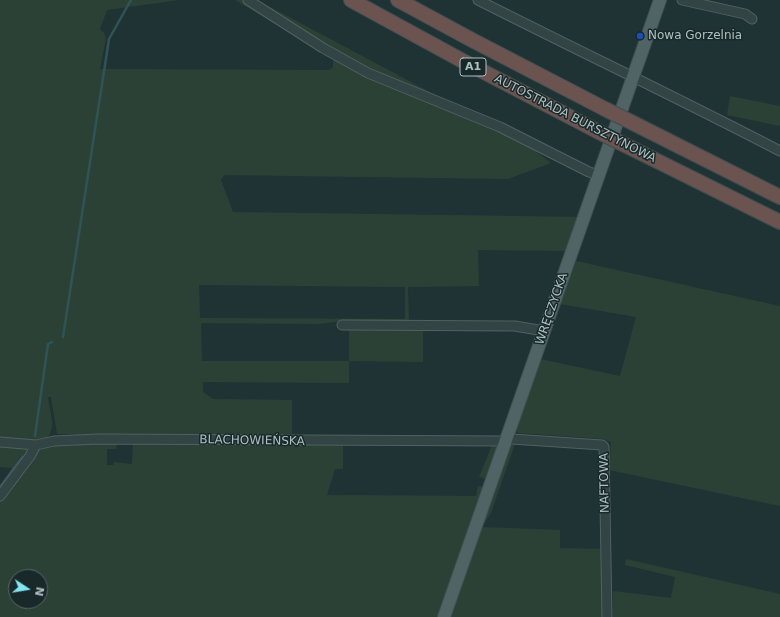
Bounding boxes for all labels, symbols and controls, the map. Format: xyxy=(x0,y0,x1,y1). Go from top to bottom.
place label: Nowa Gorzelnia xyxy=(648,29,742,43)
marker: Nowa Gorzelnia xyxy=(635,31,645,41)
road number: A1 xyxy=(460,58,486,76)
street label: AUTOSTRADA BURSZTYNOWA xyxy=(492,72,658,166)
street label: WRĘCZYCKA xyxy=(533,271,571,347)
street label: BLACHOWIEŃSKA xyxy=(199,433,305,449)
street label: NAFTOWA xyxy=(597,453,613,513)
north arrow xyxy=(8,569,48,609)
text: N xyxy=(32,586,47,597)

